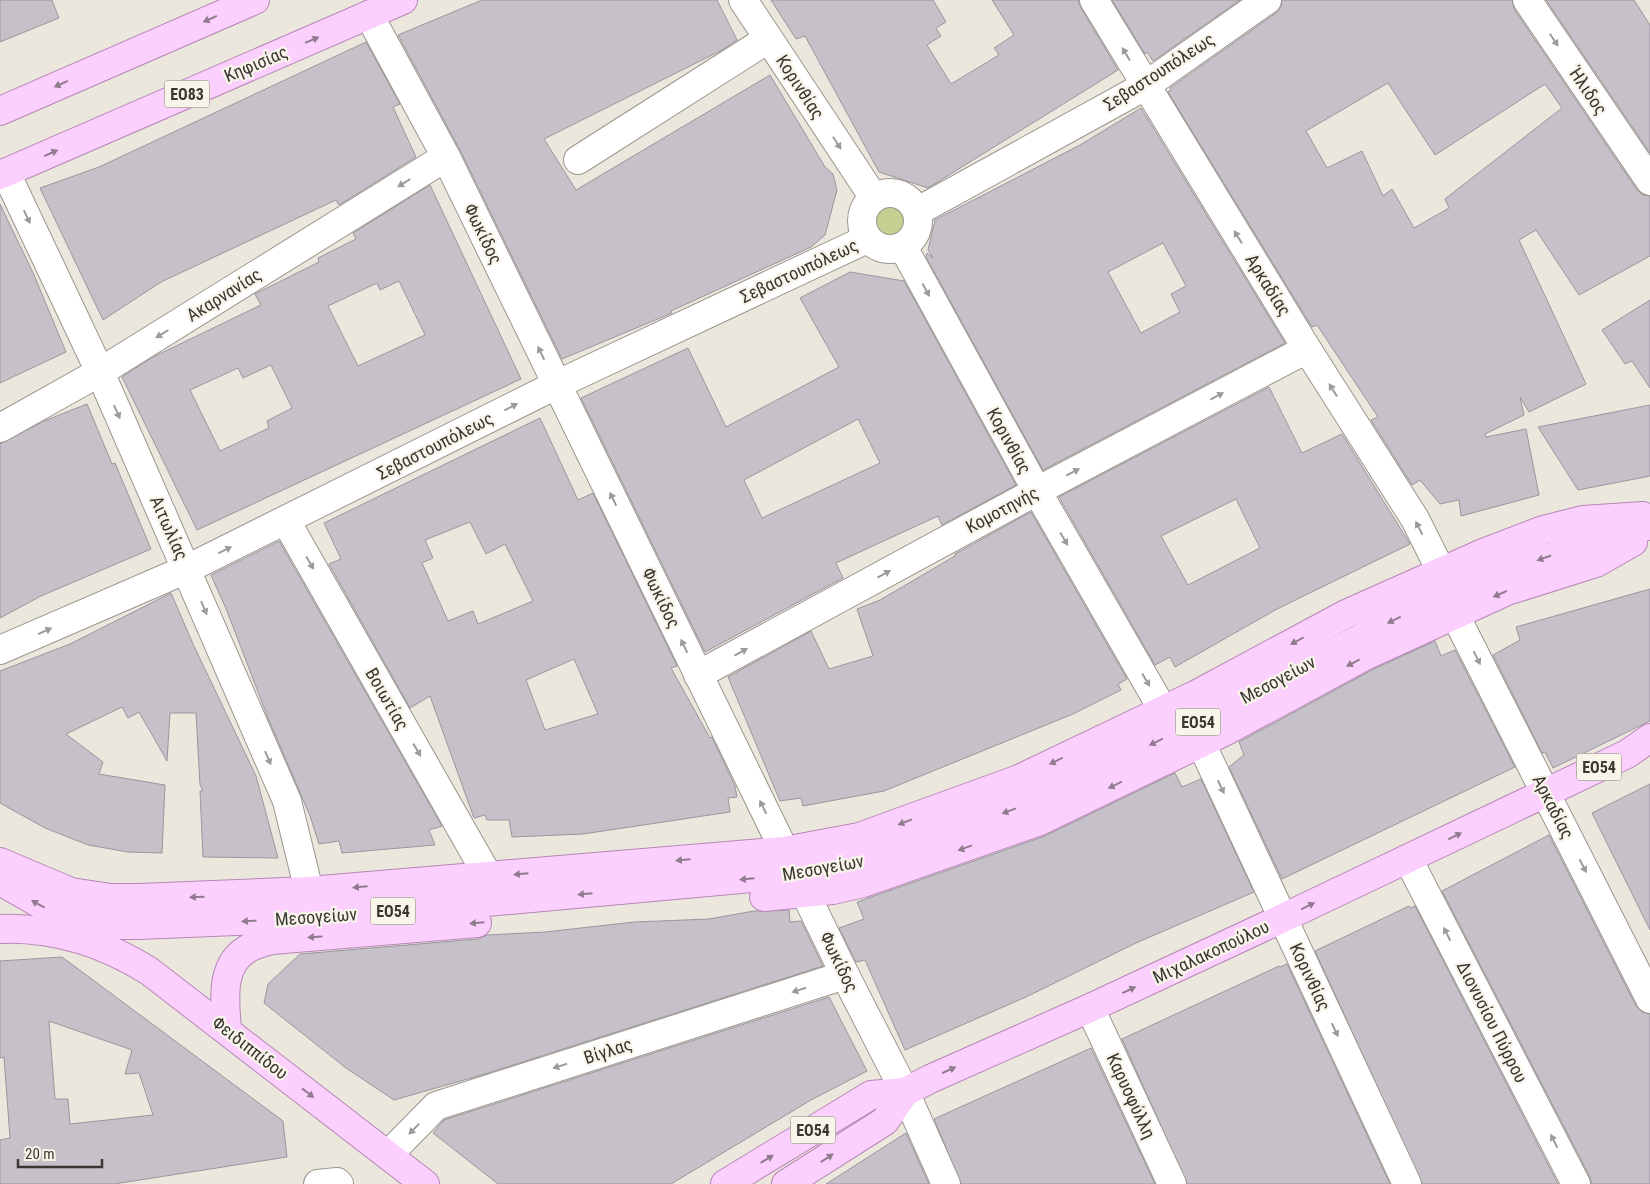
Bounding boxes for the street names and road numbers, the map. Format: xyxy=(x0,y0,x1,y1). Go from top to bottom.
street label: Σεβαστουπόλεως xyxy=(1100,28,1218,115)
street label: Κηφισίας xyxy=(221,41,291,86)
street label: Κορινθίας xyxy=(772,51,829,123)
street label: Ήλιδος xyxy=(1564,62,1612,118)
road number: ΕΟ83 xyxy=(164,80,210,108)
street label: Φωκίδος xyxy=(460,200,507,267)
street label: Σεβαστουπόλεως xyxy=(737,234,861,307)
street label: Αρκαδίας xyxy=(1241,250,1296,320)
street label: Ακαρνανίας xyxy=(183,263,265,326)
street label: Κορινθίας xyxy=(983,404,1036,477)
street label: Σεβαστουπόλεως xyxy=(373,407,496,484)
street label: Κομοτηνής xyxy=(962,482,1042,537)
street label: Αιτωλίας xyxy=(146,493,193,563)
street label: Φωκίδος xyxy=(638,564,685,631)
street label: Μεσογείων xyxy=(1237,651,1319,708)
street label: Βοιωτίας xyxy=(361,664,414,734)
road number: ΕΟ54 xyxy=(1176,709,1220,736)
road number: ΕΟ54 xyxy=(1576,754,1622,780)
street label: Αρκαδίας xyxy=(1528,771,1578,842)
street label: Μεσογείων xyxy=(781,850,866,885)
road number: ΕΟ54 xyxy=(370,898,416,924)
street label: Μεσογείων xyxy=(274,903,358,930)
street label: Μιχαλακοπούλου xyxy=(1149,915,1272,988)
street label: Φωκίδος xyxy=(816,928,863,995)
street label: Κορινθίας xyxy=(1286,940,1335,1014)
street label: Διονυσίου Πύρρου xyxy=(1453,958,1532,1086)
street label: Φειδιππίδου xyxy=(208,1012,292,1084)
street label: Βίγλας xyxy=(581,1033,635,1068)
street label: Καρυοφύλλη xyxy=(1103,1050,1160,1142)
road number: ΕΟ54 xyxy=(790,1116,836,1144)

